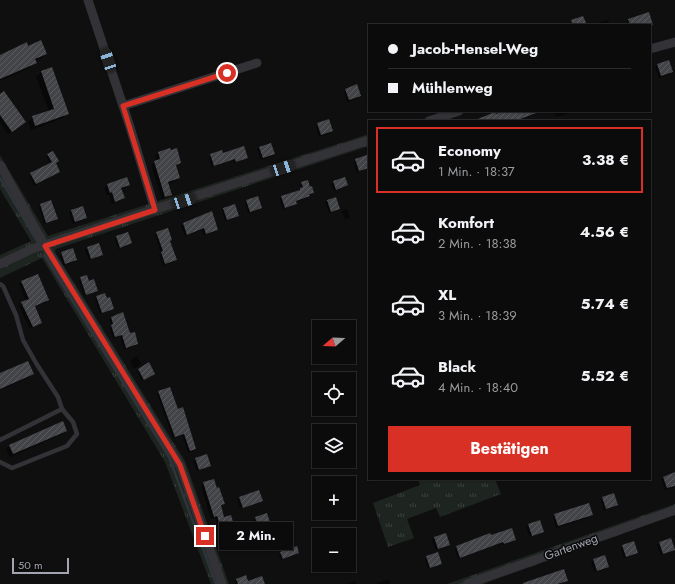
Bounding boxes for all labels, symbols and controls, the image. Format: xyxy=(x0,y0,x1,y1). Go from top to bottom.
text: Jacob-Hensel-Weg xyxy=(412,38,538,60)
car xyxy=(99,47,117,73)
route start xyxy=(218,64,236,82)
text: Mühlenweg xyxy=(412,77,493,99)
text: Economy xyxy=(438,140,501,162)
icon: car xyxy=(390,142,426,178)
text: 3.38 € xyxy=(582,149,629,171)
car xyxy=(270,159,296,177)
text: 1 Min. · 18:37 xyxy=(438,162,515,181)
car xyxy=(171,192,197,210)
text: Komfort xyxy=(438,212,494,234)
icon: car xyxy=(390,214,426,250)
text: 4.56 € xyxy=(580,221,629,243)
text: 2 Min. · 18:38 xyxy=(438,234,517,253)
text: XL xyxy=(438,284,456,306)
icon: car xyxy=(390,286,426,322)
text: 5.74 € xyxy=(581,293,629,315)
text: 3 Min. · 18:39 xyxy=(438,306,517,325)
north arrow xyxy=(312,320,356,364)
map controls xyxy=(312,320,356,572)
text: Black xyxy=(438,356,476,378)
icon: car xyxy=(390,358,426,394)
text: 5.52 € xyxy=(581,365,629,387)
button: locate xyxy=(312,372,356,416)
text: 4 Min. · 18:40 xyxy=(438,378,518,397)
button: layers xyxy=(312,424,356,468)
button: Bestätigen xyxy=(388,426,631,472)
button: + xyxy=(312,476,356,520)
callout: 2 Min. xyxy=(219,522,293,550)
text: 2 Min. xyxy=(236,526,276,545)
route end xyxy=(196,527,214,545)
button: − xyxy=(312,528,356,572)
street label: Gartenweg xyxy=(542,529,600,565)
scale bar xyxy=(12,556,69,575)
text: 50 m xyxy=(18,557,43,573)

